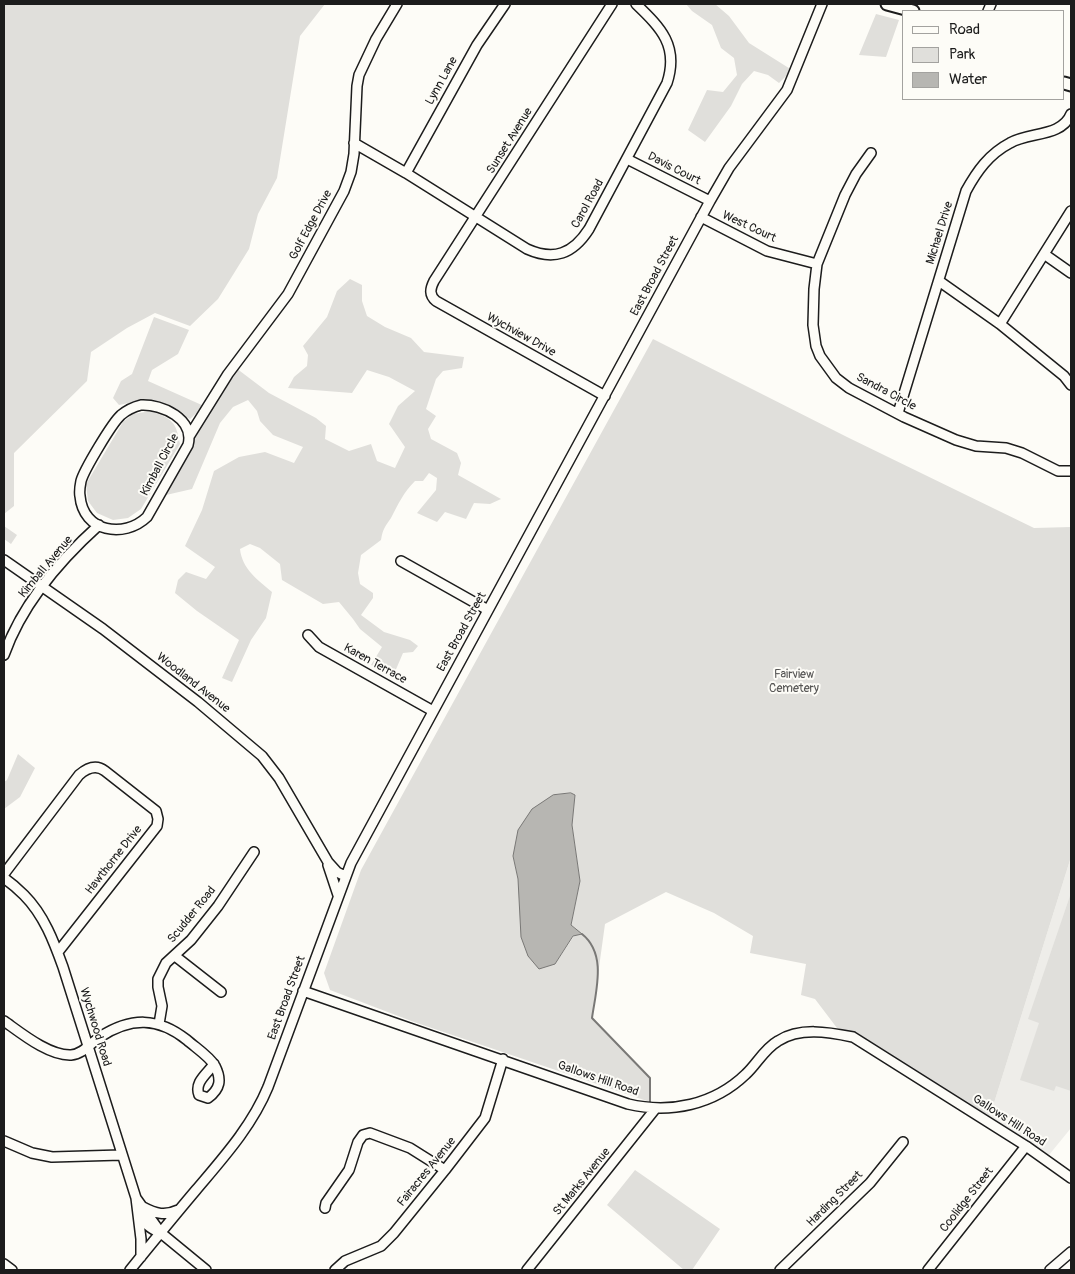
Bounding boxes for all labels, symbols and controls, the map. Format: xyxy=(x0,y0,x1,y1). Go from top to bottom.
legend xyxy=(902,10,1065,100)
text: Road xyxy=(949,20,980,39)
text: Park xyxy=(949,45,975,64)
street label: Lynn Lane xyxy=(423,54,461,108)
text: Water xyxy=(949,70,987,89)
street label: Sunset Avenue xyxy=(484,105,536,177)
street label: Davis Court xyxy=(645,150,703,188)
street label: Carol Road xyxy=(569,177,607,231)
street label: Golf Edge Drive xyxy=(287,188,335,262)
street label: Michael Drive xyxy=(924,200,956,266)
street label: West Court xyxy=(720,208,778,246)
street label: East Broad Street xyxy=(628,234,682,318)
street label: Wychview Drive xyxy=(484,310,558,360)
street label: Sandra Circle xyxy=(853,370,919,414)
street label: Kimball Circle xyxy=(138,432,182,498)
street label: Kimball Avenue xyxy=(16,533,76,601)
street label: East Broad Street xyxy=(434,590,490,674)
street label: Karen Terrace xyxy=(341,641,409,687)
street label: Woodland Avenue xyxy=(153,650,233,716)
park label: Fairview Cemetery xyxy=(769,668,819,696)
street label: Hawthorne Drive xyxy=(83,823,145,897)
street label: Scudder Road xyxy=(165,884,219,946)
street label: East Broad Street xyxy=(265,954,309,1042)
street label: Wychwood Road xyxy=(76,986,114,1068)
street label: Gallows Hill Road xyxy=(556,1058,640,1100)
street label: Gallows Hill Road xyxy=(970,1092,1048,1150)
street label: Fairacres Avenue xyxy=(395,1134,459,1210)
street label: St Marks Avenue xyxy=(550,1145,614,1219)
street label: Coolidge Street xyxy=(937,1165,997,1235)
street label: Harding Street xyxy=(804,1168,866,1230)

